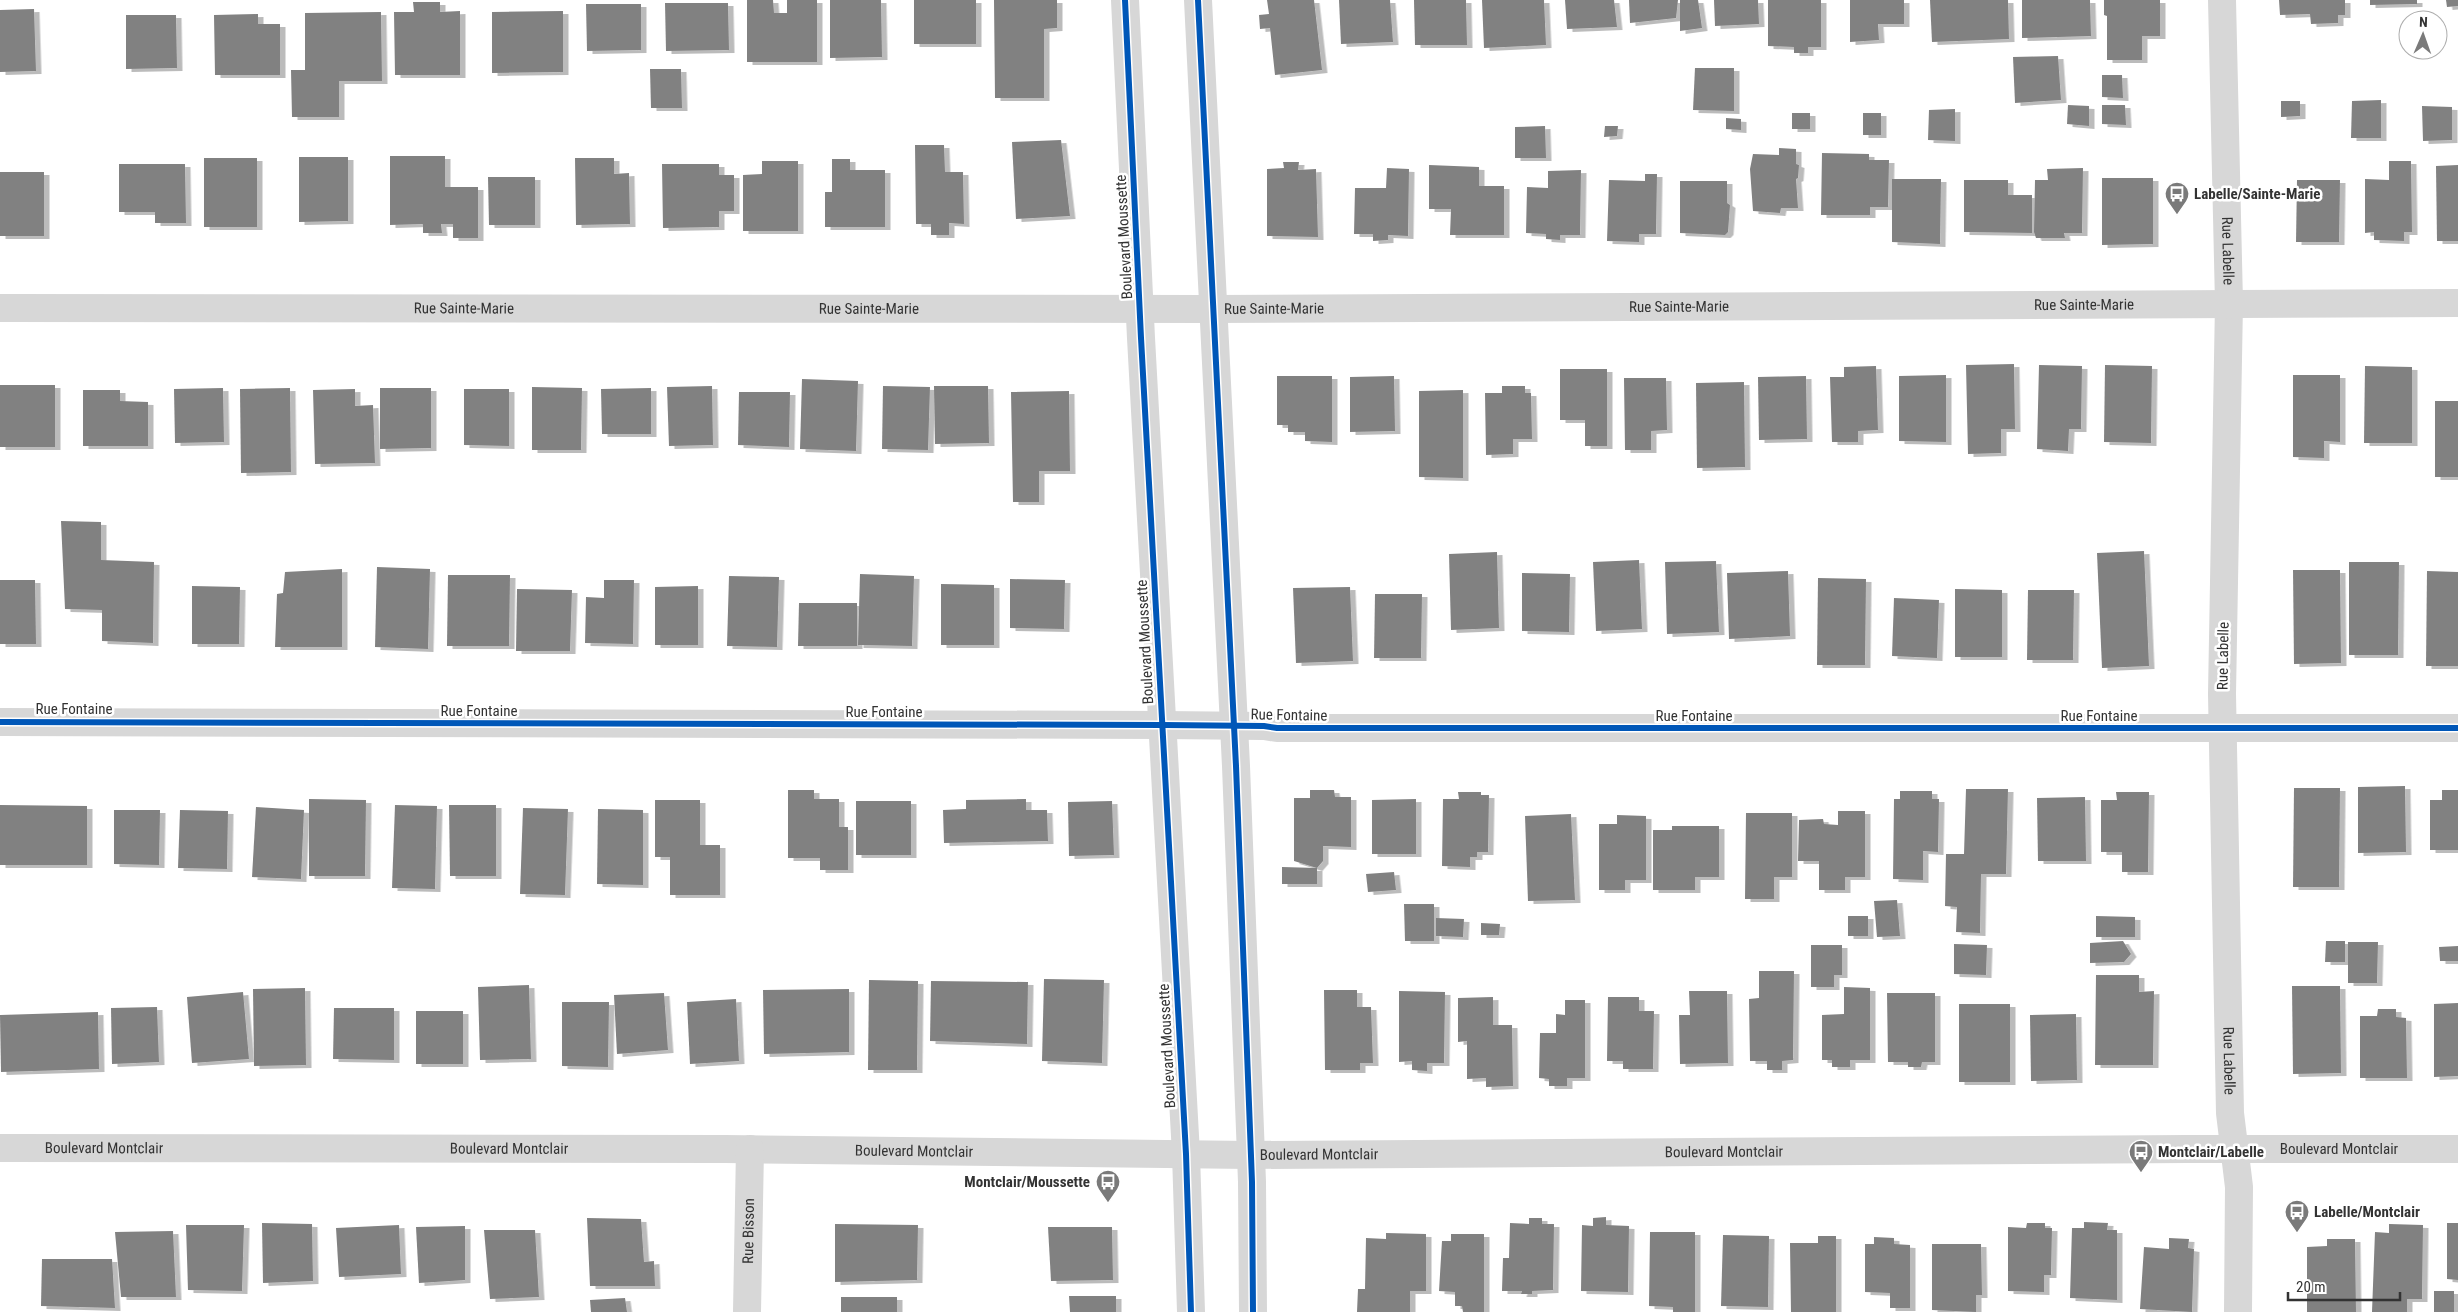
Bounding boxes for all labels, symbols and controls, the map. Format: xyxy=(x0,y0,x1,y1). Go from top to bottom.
north arrow xyxy=(2398,10,2448,60)
text: N xyxy=(2419,14,2428,30)
street label: Boulevard Moussette xyxy=(1112,174,1136,300)
bus stop icon: Labelle/Sainte-Marie xyxy=(2164,181,2190,215)
place label: Labelle/Sainte-Marie xyxy=(2194,185,2320,203)
street label: Rue Labelle xyxy=(2218,217,2238,285)
street label: Rue Sainte-Marie xyxy=(2034,296,2134,314)
street label: Rue Sainte-Marie xyxy=(1629,298,1729,316)
street label: Rue Sainte-Marie xyxy=(414,299,514,317)
street label: Rue Sainte-Marie xyxy=(1224,299,1324,318)
street label: Rue Sainte-Marie xyxy=(819,300,919,318)
street label: Boulevard Moussette xyxy=(1133,579,1157,705)
street label: Rue Labelle xyxy=(2213,622,2233,690)
street label: Rue Fontaine xyxy=(36,700,112,718)
street label: Rue Fontaine xyxy=(441,702,517,720)
street label: Rue Fontaine xyxy=(846,703,922,721)
street label: Rue Fontaine xyxy=(1250,705,1328,725)
street label: Rue Fontaine xyxy=(1656,707,1732,725)
street label: Rue Fontaine xyxy=(2061,707,2137,725)
street label: Boulevard Moussette xyxy=(1155,983,1179,1109)
street label: Rue Labelle xyxy=(2219,1026,2239,1095)
street label: Boulevard Montclair xyxy=(45,1139,164,1157)
bus stop icon: Montclair/Labelle xyxy=(2128,1139,2154,1173)
street label: Boulevard Montclair xyxy=(450,1140,569,1158)
street label: Boulevard Montclair xyxy=(2280,1140,2399,1158)
street label: Boulevard Montclair xyxy=(855,1141,974,1161)
street label: Boulevard Montclair xyxy=(1665,1143,1784,1161)
place label: Montclair/Labelle xyxy=(2158,1143,2264,1161)
street label: Boulevard Montclair xyxy=(1260,1145,1379,1164)
bus stop icon: Montclair/Moussette xyxy=(1095,1169,1121,1203)
place label: Montclair/Moussette xyxy=(964,1173,1090,1191)
street label: Rue Bisson xyxy=(739,1198,758,1264)
bus stop icon: Labelle/Montclair xyxy=(2284,1199,2310,1233)
place label: Labelle/Montclair xyxy=(2314,1203,2420,1221)
scale bar xyxy=(2288,1270,2400,1302)
text: 20 m xyxy=(2296,1278,2326,1296)

